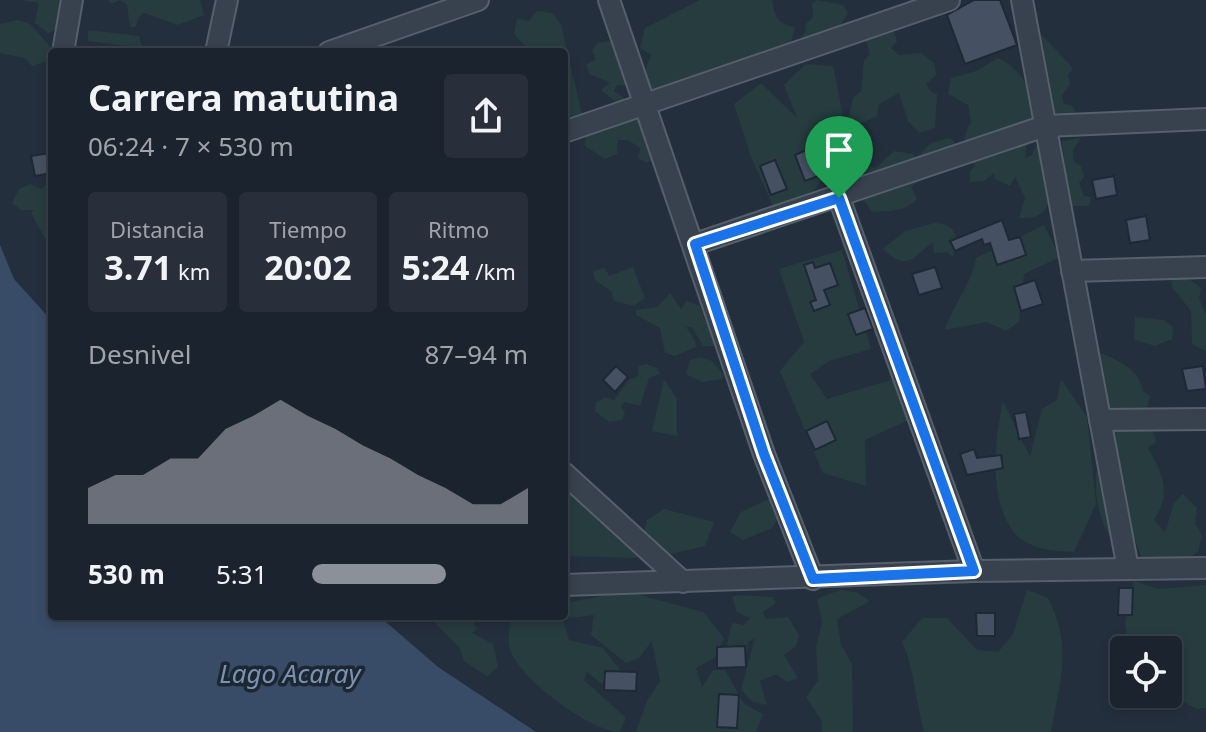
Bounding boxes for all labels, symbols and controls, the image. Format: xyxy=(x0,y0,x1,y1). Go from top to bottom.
text: Carrera matutina xyxy=(88,73,399,122)
button: share xyxy=(444,74,528,158)
pin xyxy=(805,116,873,198)
text: 06:24 · 7 × 530 m xyxy=(88,128,294,164)
icon: arrive xyxy=(817,128,861,172)
text: Distancia xyxy=(110,214,205,244)
text: Tiempo xyxy=(269,214,347,244)
text: Ritmo xyxy=(428,214,489,244)
text: 3.71 xyxy=(104,244,172,290)
text: 20:02 xyxy=(264,244,352,290)
text: 5:24 xyxy=(402,244,470,290)
text: km xyxy=(172,256,210,286)
text: /km xyxy=(470,256,516,286)
text: Desnivel xyxy=(88,336,191,372)
text: 87–94 m xyxy=(424,336,528,372)
text: 530 m xyxy=(88,556,165,592)
text: 5:31 xyxy=(216,556,268,592)
map controls xyxy=(1110,636,1182,708)
button: locate xyxy=(1110,636,1182,708)
water label: Lago Acaray xyxy=(219,655,363,691)

